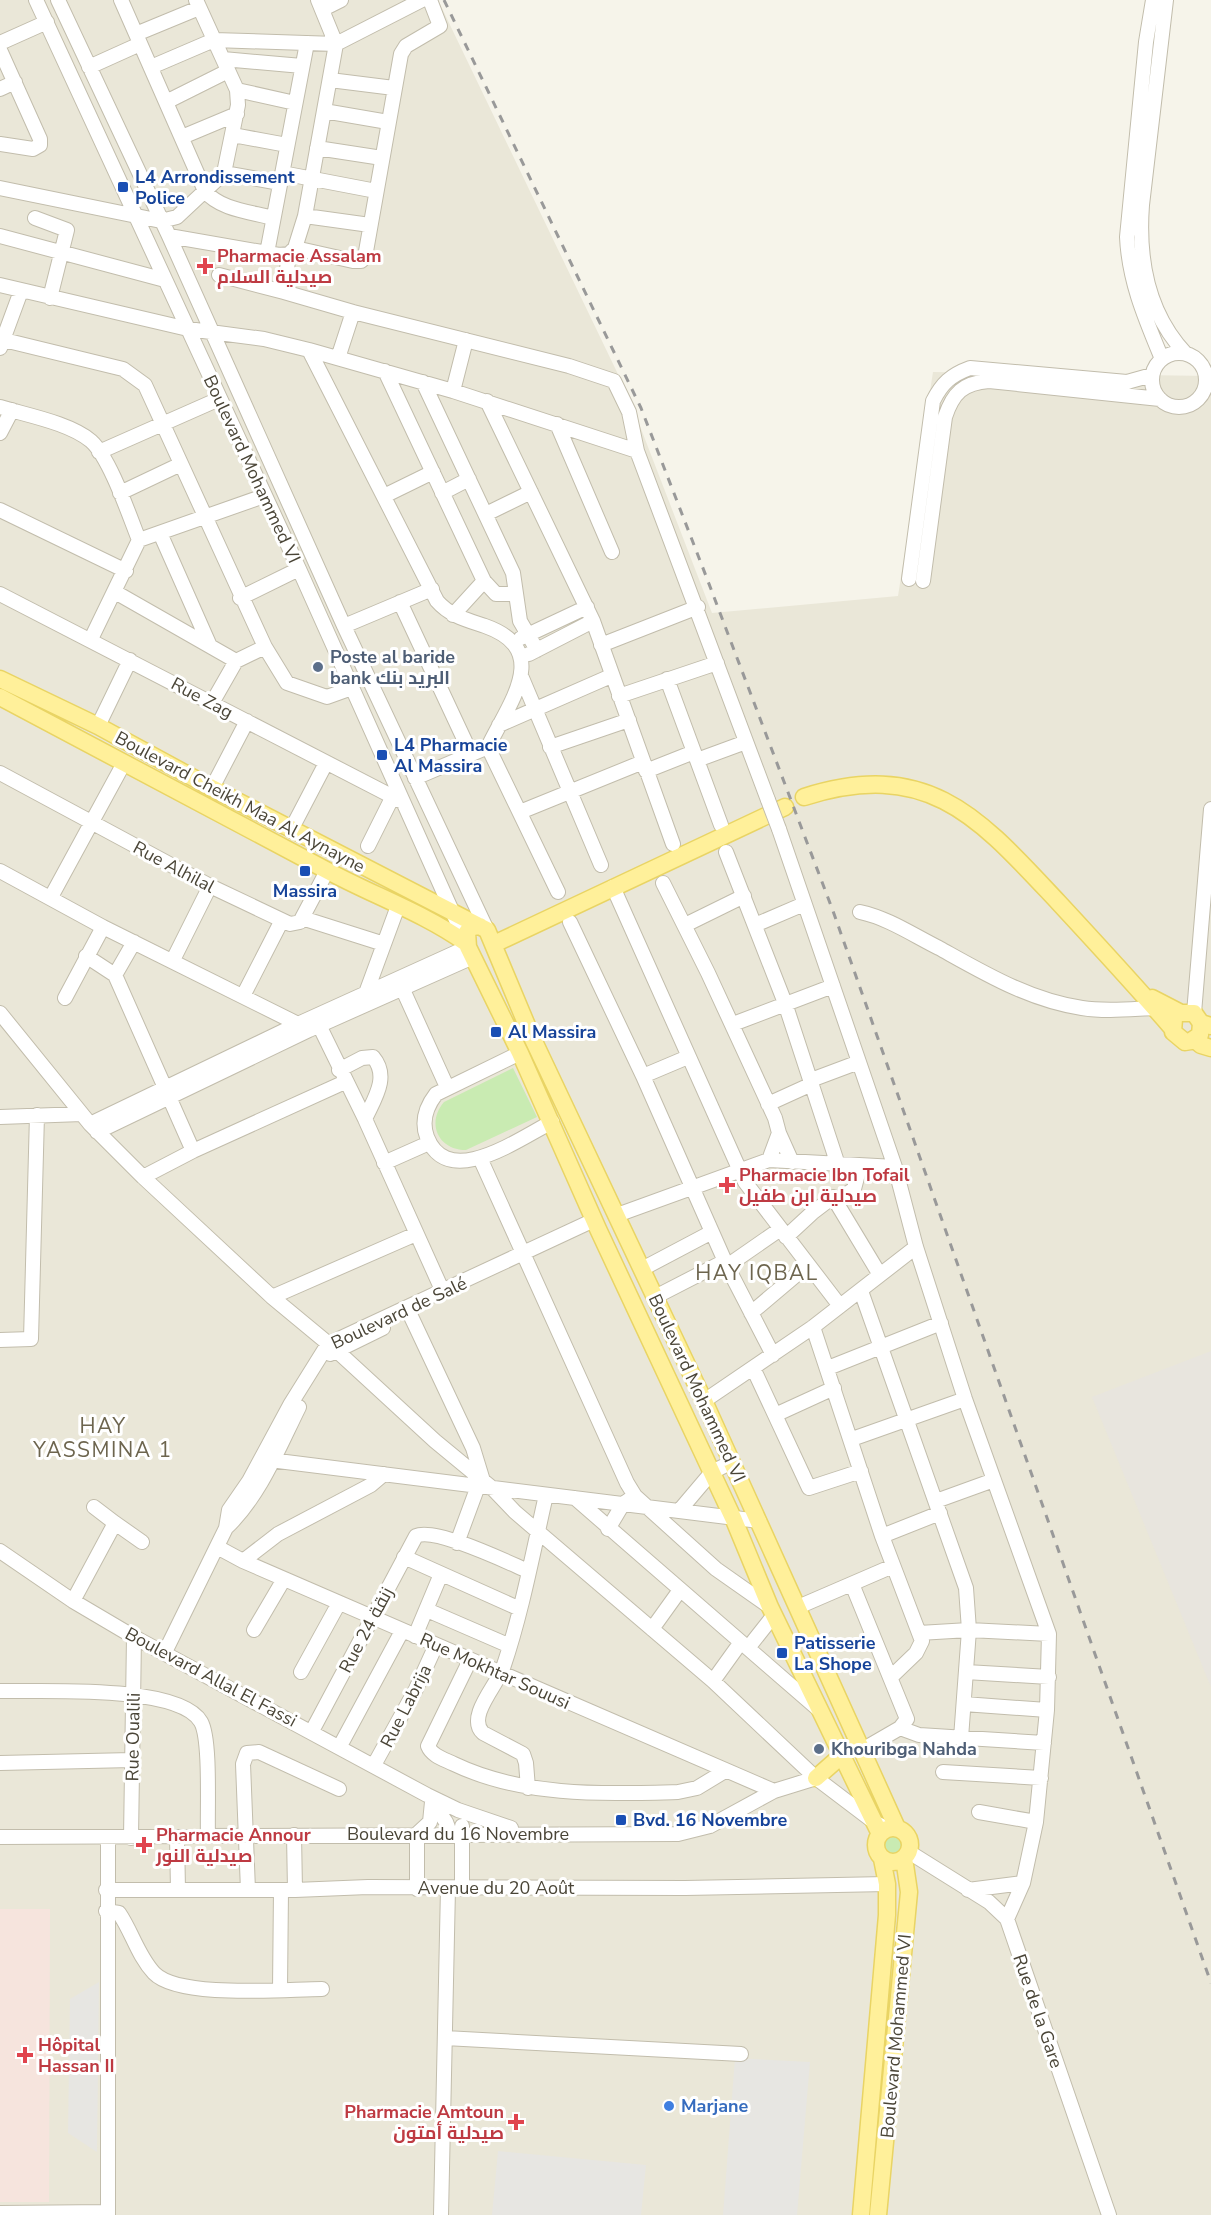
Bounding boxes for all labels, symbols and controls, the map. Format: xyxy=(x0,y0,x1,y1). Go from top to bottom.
place label: L4 Arrondissement Police xyxy=(135,165,295,210)
marker: L4 Arrondissement Police xyxy=(116,180,130,194)
place label: Pharmacie Assalam صيدلية السلام xyxy=(217,244,382,289)
marker: Pharmacie Assalam صيدلية السلام xyxy=(198,259,212,273)
street label: Boulevard Mohammed VI xyxy=(198,371,306,567)
place label: Poste al baride bank البريد بنك xyxy=(330,645,455,690)
marker: Poste al baride bank البريد بنك xyxy=(311,660,325,674)
street label: Rue Zag xyxy=(167,672,237,724)
street label: Boulevard Cheikh Maa Al Aynayne xyxy=(111,726,369,878)
place label: L4 Pharmacie Al Massira xyxy=(394,733,508,778)
marker: L4 Pharmacie Al Massira xyxy=(375,748,389,762)
street label: Rue Alhilal xyxy=(129,835,220,899)
marker: Massira xyxy=(298,864,312,878)
place label: Massira xyxy=(273,879,337,903)
place label: Al Massira xyxy=(508,1020,596,1044)
marker: Al Massira xyxy=(489,1025,503,1039)
place label: Pharmacie Ibn Tofail صيدلية ابن طفيل xyxy=(739,1163,910,1208)
marker: Pharmacie Ibn Tofail صيدلية ابن طفيل xyxy=(720,1178,734,1192)
district label: HAY IQBAL xyxy=(695,1259,819,1287)
street label: Boulevard de Salé xyxy=(327,1271,471,1355)
street label: Boulevard Mohammed VI xyxy=(643,1290,751,1486)
district label: HAY YASSMINA 1 xyxy=(32,1412,173,1464)
street label: Rue 24 زنقة xyxy=(333,1583,399,1677)
street label: Boulevard Allal El Fassi xyxy=(121,1621,301,1733)
street label: Rue Mokhtar Souusi xyxy=(416,1627,574,1715)
place label: Patisserie La Shope xyxy=(794,1631,876,1676)
marker: Patisserie La Shope xyxy=(775,1646,789,1660)
street label: Rue Labrija xyxy=(375,1660,437,1752)
street label: Rue Oualili xyxy=(120,1692,146,1782)
place label: Khouribga Nahda xyxy=(831,1737,977,1761)
marker: Khouribga Nahda xyxy=(812,1742,826,1756)
place label: Bvd. 16 Novembre xyxy=(633,1808,787,1832)
marker: Bvd. 16 Novembre xyxy=(614,1813,628,1827)
street label: Boulevard du 16 Novembre xyxy=(347,1822,569,1846)
place label: Pharmacie Annour صيدلية النور xyxy=(155,1823,311,1868)
marker: Pharmacie Annour صيدلية النور xyxy=(137,1838,151,1852)
street label: Avenue du 20 Août xyxy=(418,1876,575,1900)
street label: Boulevard Mohammed VI xyxy=(875,1933,917,2139)
street label: Rue de la Gare xyxy=(1007,1951,1069,2071)
place label: Hôpital Hassan II xyxy=(38,2033,115,2078)
marker: Hôpital Hassan II xyxy=(16,2046,34,2064)
place label: Marjane xyxy=(681,2094,749,2118)
marker: Marjane xyxy=(662,2099,676,2113)
place label: Pharmacie Amtoun صيدلية أمتون xyxy=(344,2100,504,2145)
marker: Pharmacie Amtoun صيدلية أمتون xyxy=(509,2115,523,2129)

